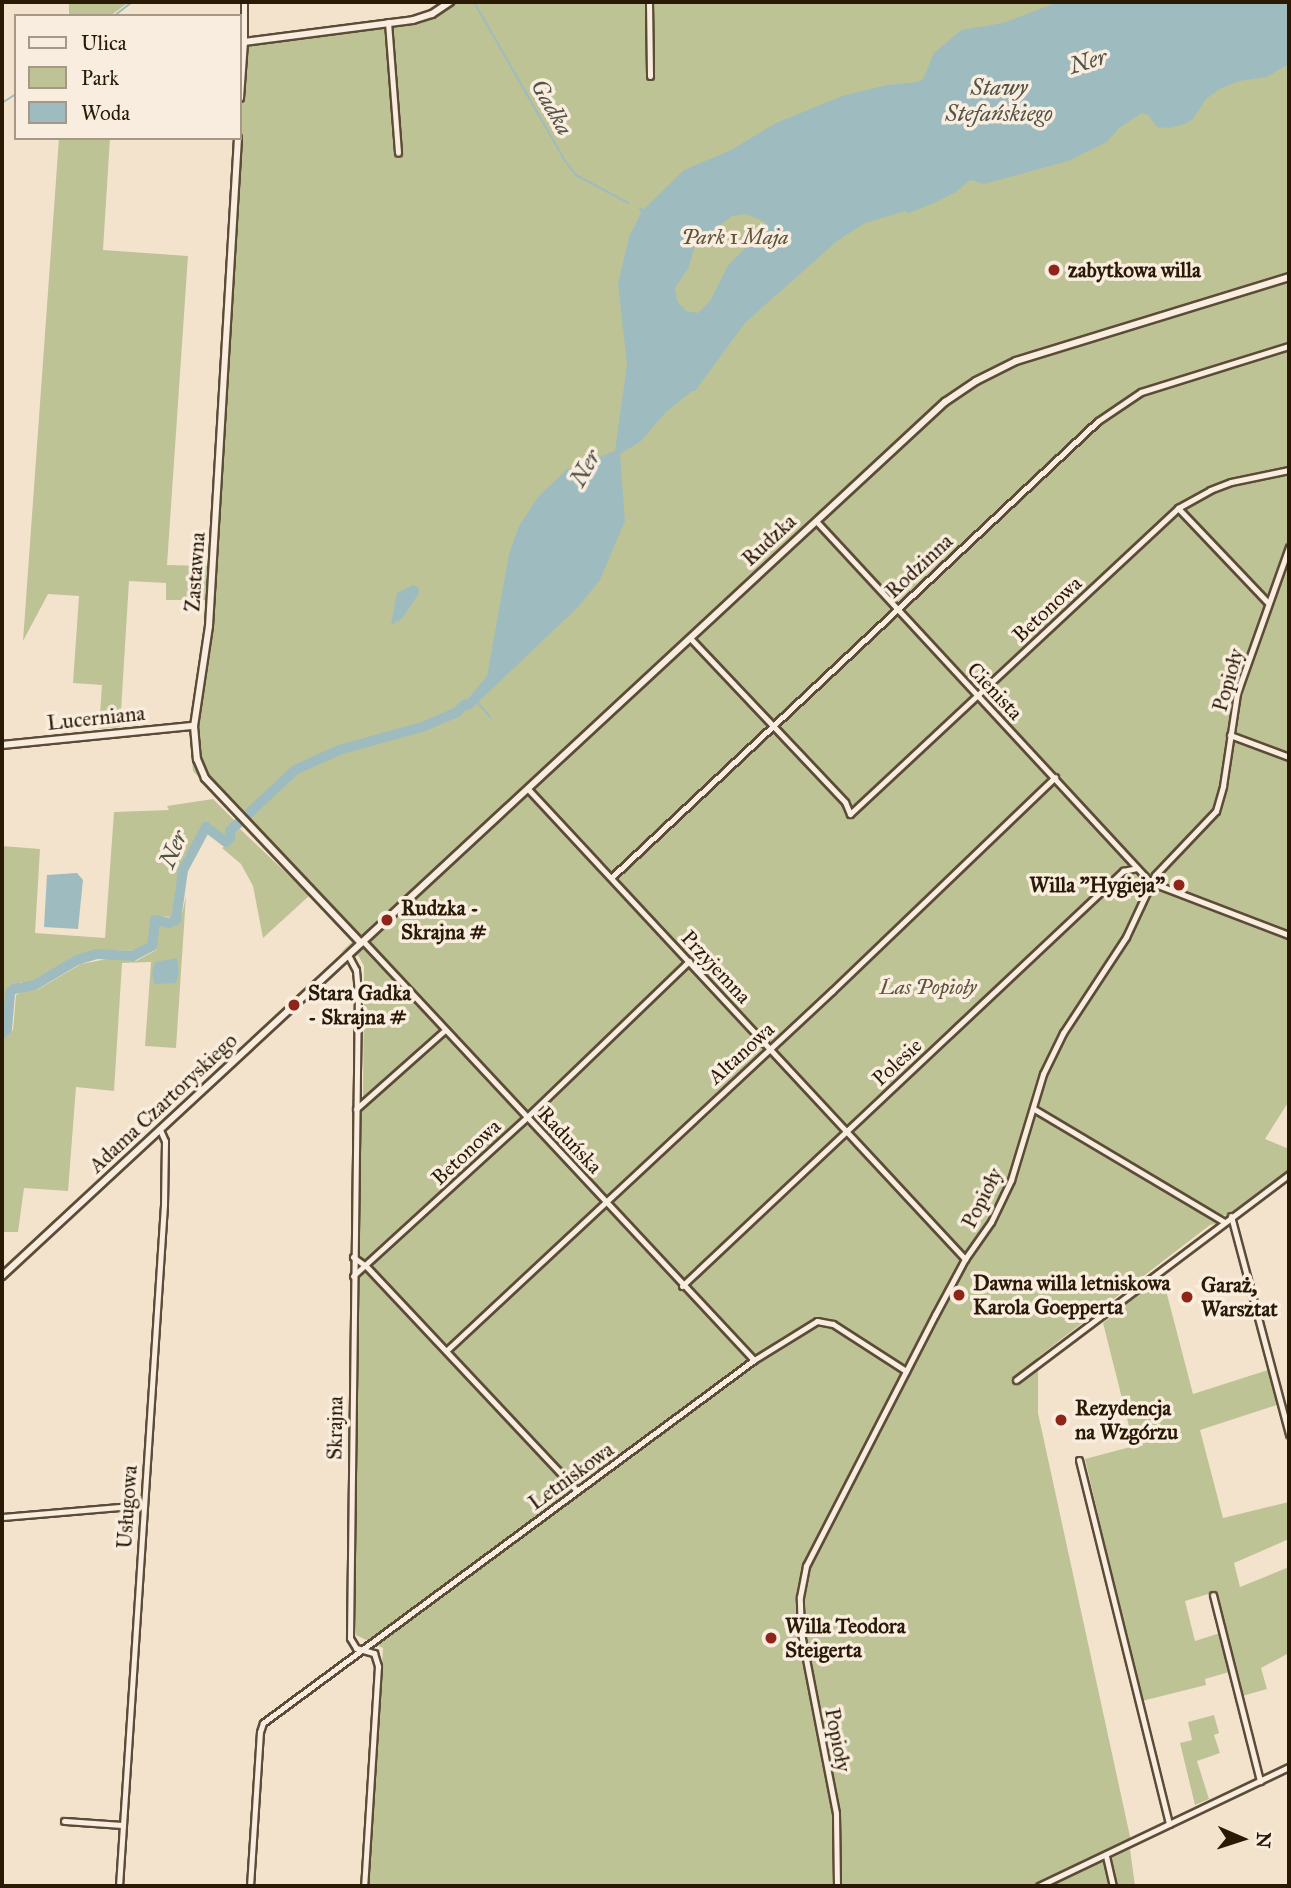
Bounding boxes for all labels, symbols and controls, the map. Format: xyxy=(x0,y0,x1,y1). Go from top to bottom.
legend xyxy=(14,14,242,140)
text: Ulica xyxy=(81,30,127,56)
water label: Ner xyxy=(1066,42,1110,80)
text: Park xyxy=(81,65,119,91)
water label: Stawy Stefańskiego xyxy=(945,73,1053,127)
water label: Gadka xyxy=(525,74,579,140)
text: Woda xyxy=(81,100,130,126)
park label: Park 1 Maja xyxy=(681,224,789,250)
place label: zabytkowa willa xyxy=(1068,257,1201,283)
marker: zabytkowa willa xyxy=(1046,262,1062,278)
water label: Ner xyxy=(564,445,606,491)
street label: Rudzka xyxy=(737,509,801,571)
street label: Rodzinna xyxy=(880,528,958,604)
street label: Zastawna xyxy=(180,531,210,613)
street label: Betonowa xyxy=(1007,571,1087,647)
street label: Popioły xyxy=(1207,646,1249,714)
street label: Cienista xyxy=(962,657,1028,725)
street label: Lucerniana xyxy=(46,700,146,736)
water label: Ner xyxy=(153,826,193,872)
place label: Willa "Hygieja" xyxy=(1029,872,1165,898)
marker: Willa "Hygieja" xyxy=(1171,877,1187,893)
place label: Rudzka - Skrajna # xyxy=(401,895,487,945)
marker: Rudzka - Skrajna # xyxy=(379,912,395,928)
street label: Przyjemna xyxy=(676,925,756,1009)
park label: Las Popioły xyxy=(879,974,977,1000)
place label: Stara Gadka - Skrajna # xyxy=(308,980,411,1030)
marker: Stara Gadka - Skrajna # xyxy=(286,997,302,1013)
street label: Altanowa xyxy=(703,1017,779,1089)
street label: Adama Czartoryskiego xyxy=(84,1028,242,1178)
street label: Polesie xyxy=(867,1033,927,1091)
street label: Raduńska xyxy=(532,1101,608,1179)
street label: Betonowa xyxy=(426,1114,506,1190)
street label: Popioły xyxy=(956,1164,1008,1232)
place label: Dawna willa letniskowa Karola Goepperta xyxy=(973,1270,1170,1320)
place label: Garaż, Warsztat xyxy=(1201,1272,1278,1322)
marker: Dawna willa letniskowa Karola Goepperta xyxy=(951,1287,967,1303)
marker: Garaż, Warsztat xyxy=(1179,1289,1195,1305)
place label: Rezydencja na Wzgórzu xyxy=(1075,1395,1178,1445)
street label: Skrajna xyxy=(322,1396,348,1460)
marker: Rezydencja na Wzgórzu xyxy=(1053,1412,1069,1428)
street label: Letniskowa xyxy=(523,1437,619,1515)
street label: Usługowa xyxy=(112,1464,142,1550)
place label: Willa Teodora Steigerta xyxy=(785,1613,906,1663)
marker: Willa Teodora Steigerta xyxy=(763,1630,779,1646)
street label: Popioły xyxy=(819,1706,857,1774)
north arrow xyxy=(1207,1804,1277,1874)
text: N xyxy=(1252,1831,1275,1849)

